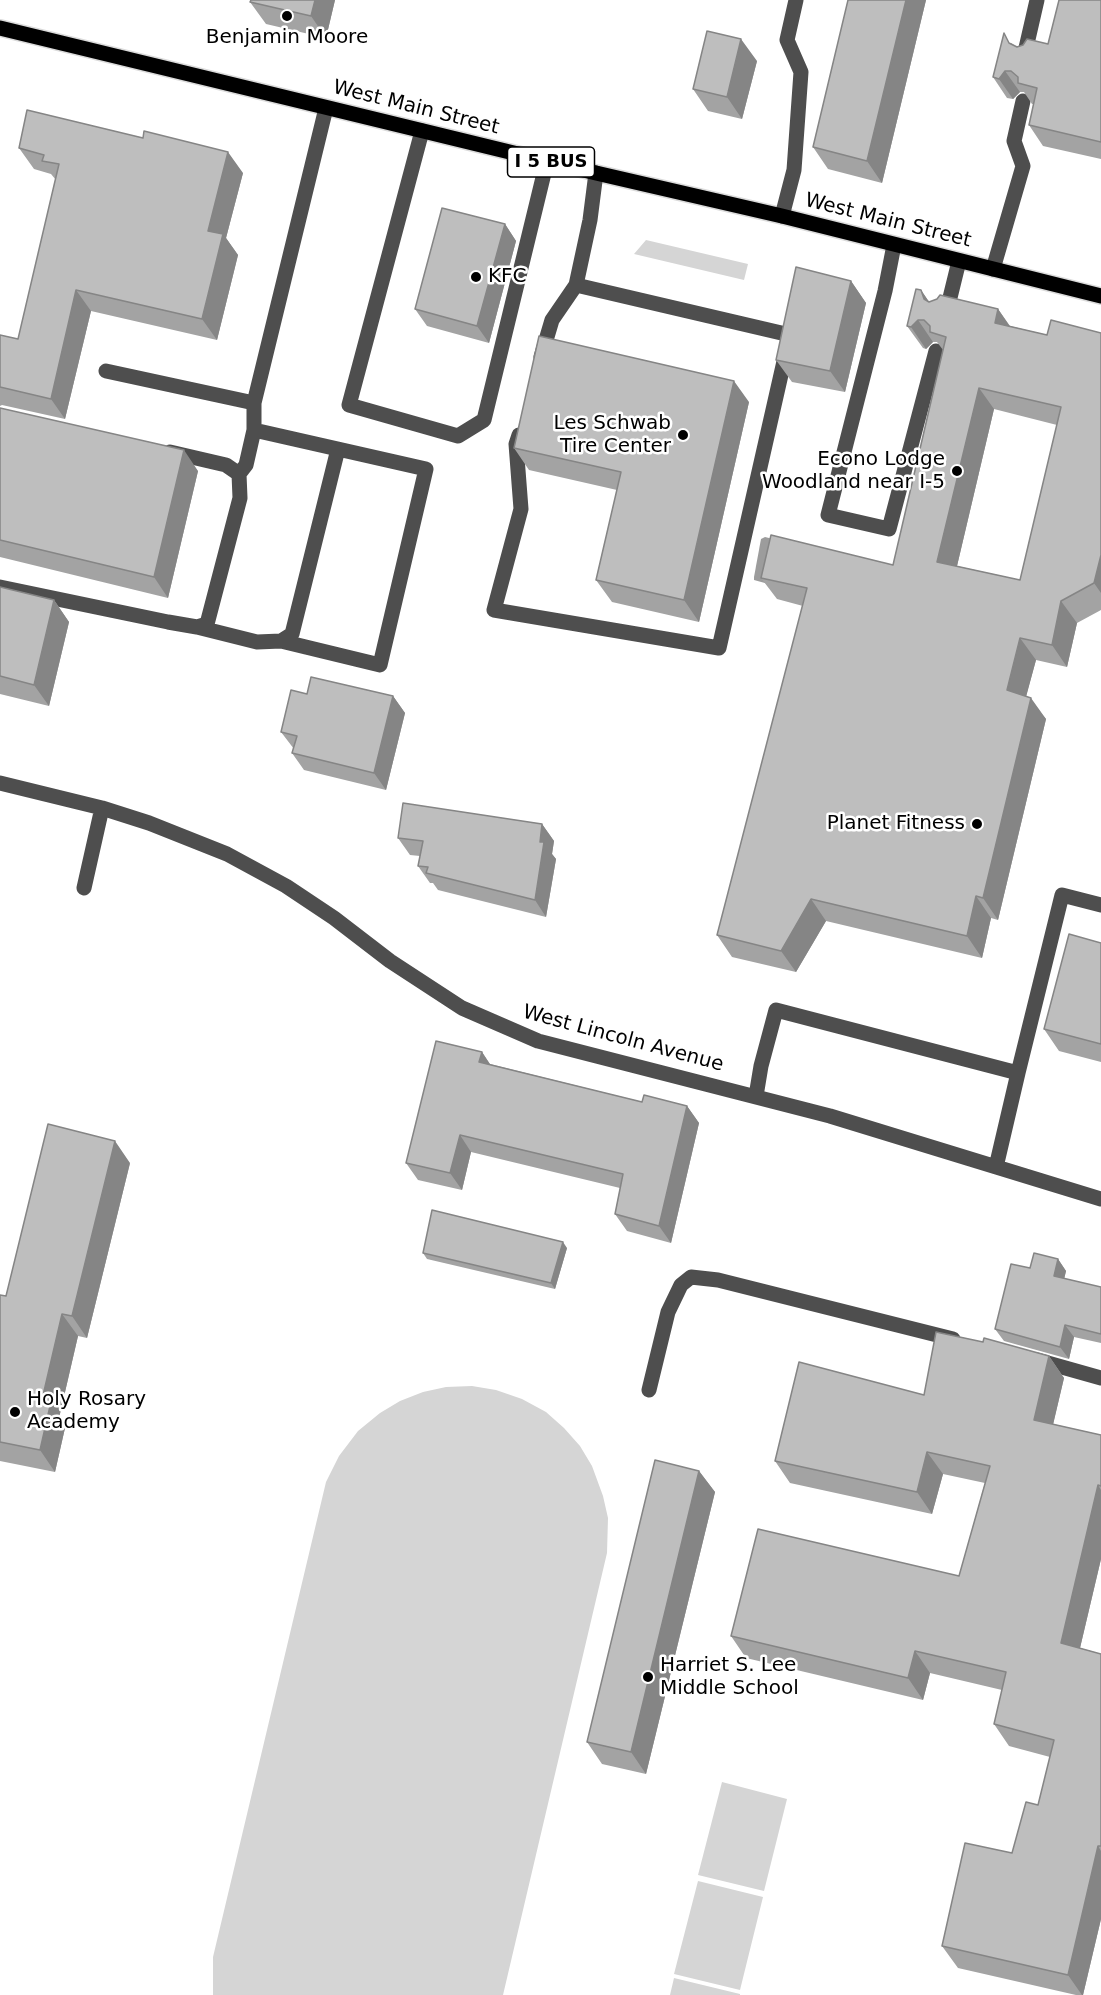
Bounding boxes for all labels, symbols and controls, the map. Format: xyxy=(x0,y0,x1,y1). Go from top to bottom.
marker: Benjamin Moore xyxy=(280,9,294,23)
place label: Benjamin Moore xyxy=(206,26,368,50)
street label: West Main Street xyxy=(330,76,502,140)
road number: I 5 BUS xyxy=(508,147,594,177)
street label: West Main Street xyxy=(802,189,974,253)
place label: KFC xyxy=(488,265,527,289)
marker: KFC xyxy=(469,270,483,284)
place label: Les Schwab Tire Center xyxy=(553,412,671,459)
marker: Les Schwab Tire Center xyxy=(676,428,690,442)
place label: Econo Lodge Woodland near I-5 xyxy=(762,448,945,495)
marker: Econo Lodge Woodland near I-5 xyxy=(950,464,964,478)
place label: Planet Fitness xyxy=(827,812,965,836)
marker: Planet Fitness xyxy=(970,817,984,831)
street label: West Lincoln Avenue xyxy=(520,1001,726,1077)
place label: Holy Rosary Academy xyxy=(27,1388,146,1435)
marker: Holy Rosary Academy xyxy=(8,1405,22,1419)
place label: Harriet S. Lee Middle School xyxy=(660,1654,799,1701)
marker: Harriet S. Lee Middle School xyxy=(641,1670,655,1684)

